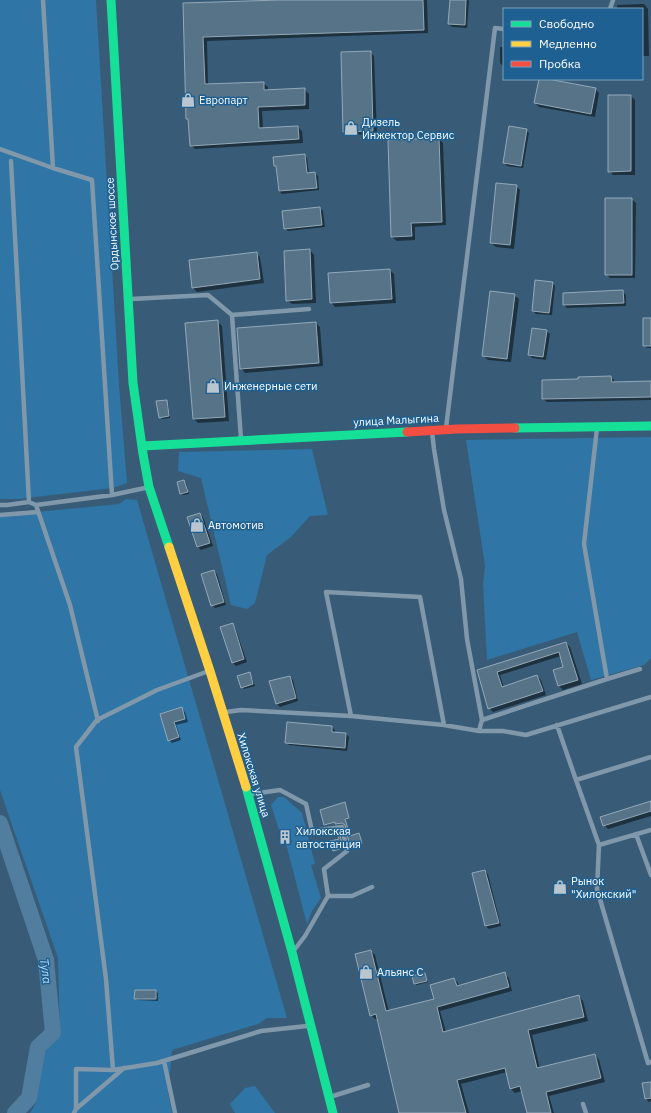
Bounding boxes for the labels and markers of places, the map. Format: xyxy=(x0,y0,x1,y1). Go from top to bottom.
shop icon: Европарт xyxy=(180,92,196,108)
place label: Европарт xyxy=(199,93,248,107)
place label: Дизель Инжектор Сервис xyxy=(362,115,455,142)
shop icon: Дизель Инжектор Сервис xyxy=(343,120,359,136)
shop icon: Инженерные сети xyxy=(205,378,221,394)
place label: Инженерные сети xyxy=(224,379,318,393)
shop icon: Автомотив xyxy=(189,517,205,533)
place label: Автомотив xyxy=(208,518,264,532)
place label: Хилокская автостанция xyxy=(296,824,361,851)
building icon: Хилокская автостанция xyxy=(277,829,293,845)
place label: Рынок "Хилокский" xyxy=(571,874,636,901)
shop icon: Рынок "Хилокский" xyxy=(552,879,568,895)
shop icon: Альянс С xyxy=(358,964,374,980)
place label: Альянс С xyxy=(377,965,424,979)

